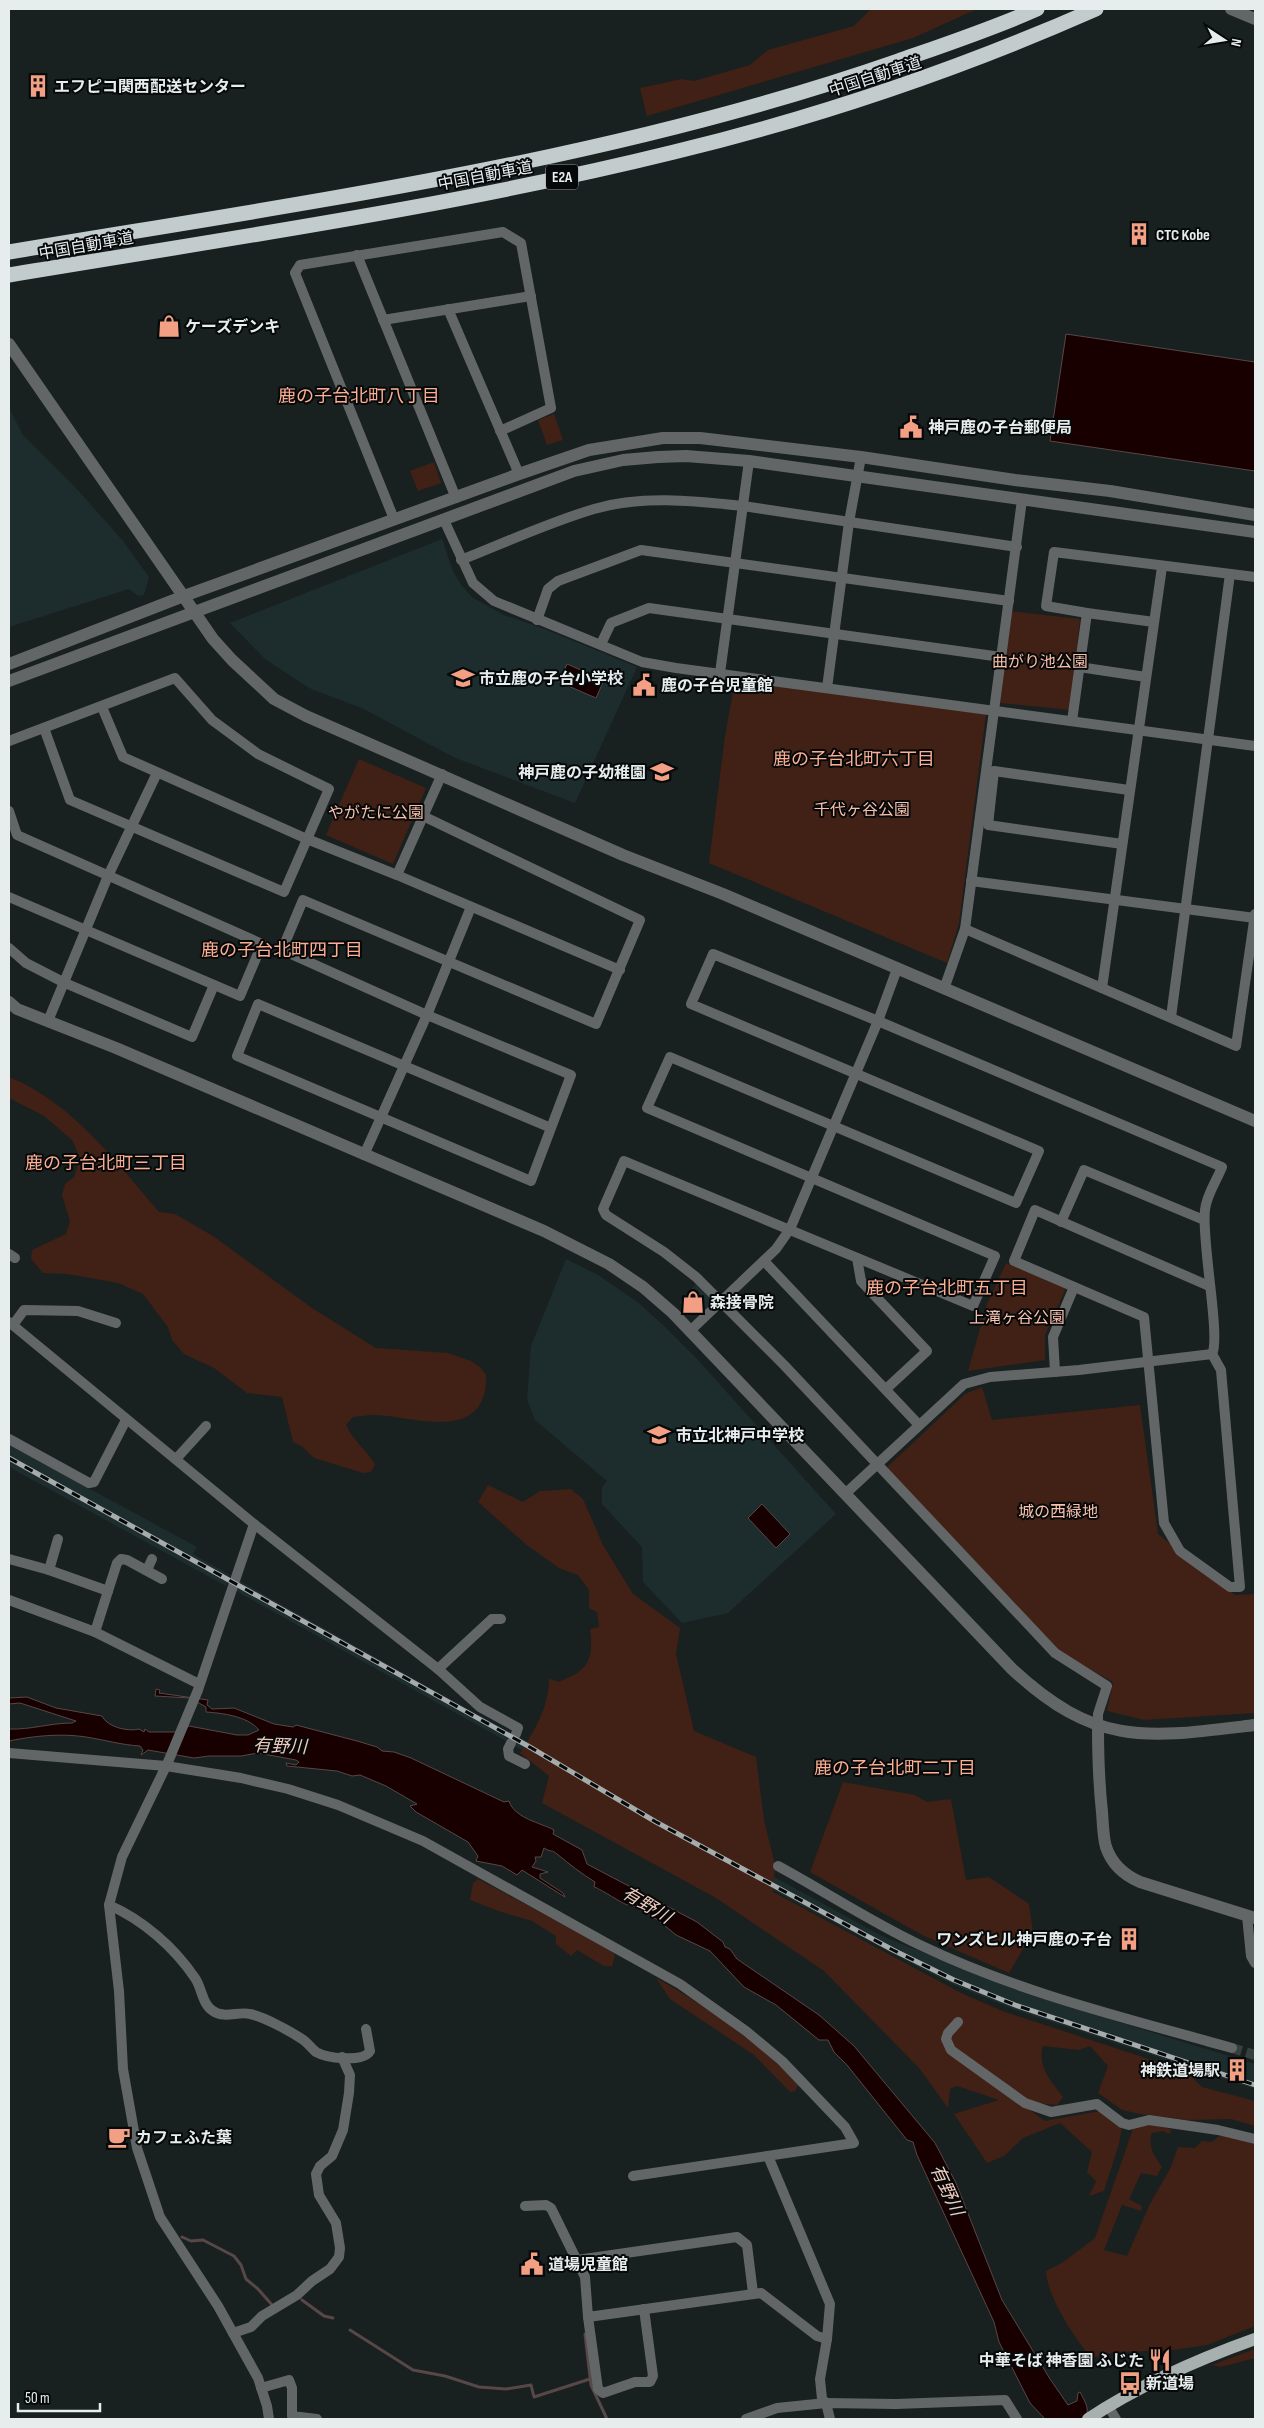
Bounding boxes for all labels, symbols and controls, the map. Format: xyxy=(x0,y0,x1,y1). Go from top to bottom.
north arrow xyxy=(1199,15,1249,65)
text: N xyxy=(1227,37,1245,48)
street label: 中国自動車道 xyxy=(827,54,924,101)
building icon: エフピコ関西配送センター xyxy=(25,73,51,99)
place label: エフピコ関西配送センター xyxy=(54,78,246,97)
street label: 中国自動車道 xyxy=(436,158,534,195)
road number: E2A xyxy=(546,164,578,190)
building icon: CTC Kobe xyxy=(1126,221,1152,247)
place label: CTC Kobe xyxy=(1156,226,1210,245)
street label: 中国自動車道 xyxy=(37,229,135,264)
shop icon: ケーズデンキ xyxy=(156,313,182,339)
place label: ケーズデンキ xyxy=(185,318,280,337)
district label: 鹿の子台北町八丁目 xyxy=(278,386,440,407)
public building icon: 神戸鹿の子台郵便局 xyxy=(898,414,924,440)
place label: 神戸鹿の子台郵便局 xyxy=(928,418,1072,438)
park label: 曲がり池公園 xyxy=(992,653,1088,672)
school or university icon: 市立鹿の子台小学校 xyxy=(450,665,476,691)
place label: 市立鹿の子台小学校 xyxy=(479,670,623,689)
public building icon: 鹿の子台児童館 xyxy=(631,672,657,698)
place label: 鹿の子台児童館 xyxy=(661,677,773,696)
district label: 鹿の子台北町六丁目 xyxy=(773,749,935,770)
school or university icon: 神戸鹿の子幼稚園 xyxy=(649,759,675,785)
place label: 神戸鹿の子幼稚園 xyxy=(518,763,646,783)
park label: 千代ヶ谷公園 xyxy=(814,801,910,820)
park label: やがたに公園 xyxy=(328,804,424,823)
district label: 鹿の子台北町四丁目 xyxy=(201,940,363,961)
district label: 鹿の子台北町三丁目 xyxy=(25,1153,187,1174)
district label: 鹿の子台北町五丁目 xyxy=(866,1278,1028,1299)
shop icon: 森接骨院 xyxy=(680,1289,706,1315)
place label: 森接骨院 xyxy=(710,1294,774,1313)
park label: 上滝ヶ谷公園 xyxy=(969,1309,1065,1328)
school or university icon: 市立北神戸中学校 xyxy=(646,1422,672,1448)
place label: 市立北神戸中学校 xyxy=(676,1426,804,1446)
park label: 城の西緑地 xyxy=(1018,1503,1098,1522)
water label: 有野川 xyxy=(253,1735,309,1758)
district label: 鹿の子台北町二丁目 xyxy=(814,1758,976,1779)
water label: 有野川 xyxy=(618,1883,677,1929)
building icon: ワンズヒル神戸鹿の子台 xyxy=(1116,1926,1142,1952)
place label: ワンズヒル神戸鹿の子台 xyxy=(936,1930,1112,1950)
building icon: 神鉄道場駅 xyxy=(1224,2057,1250,2083)
place label: 神鉄道場駅 xyxy=(1140,2061,1220,2081)
cafe icon: カフェふた葉 xyxy=(106,2124,132,2150)
place label: カフェふた葉 xyxy=(136,2129,232,2148)
water label: 有野川 xyxy=(926,2161,968,2221)
public building icon: 道場児童館 xyxy=(519,2251,545,2277)
place label: 道場児童館 xyxy=(548,2256,628,2275)
restaurant icon: 中華そば 神香園 ふじた xyxy=(1147,2347,1173,2373)
place label: 中華そば 神香園 ふじた xyxy=(979,2351,1144,2371)
bus stop icon: 新道場 xyxy=(1117,2370,1143,2396)
place label: 新道場 xyxy=(1146,2375,1194,2394)
scale bar xyxy=(18,2380,100,2412)
text: 50 m xyxy=(25,2389,50,2408)

